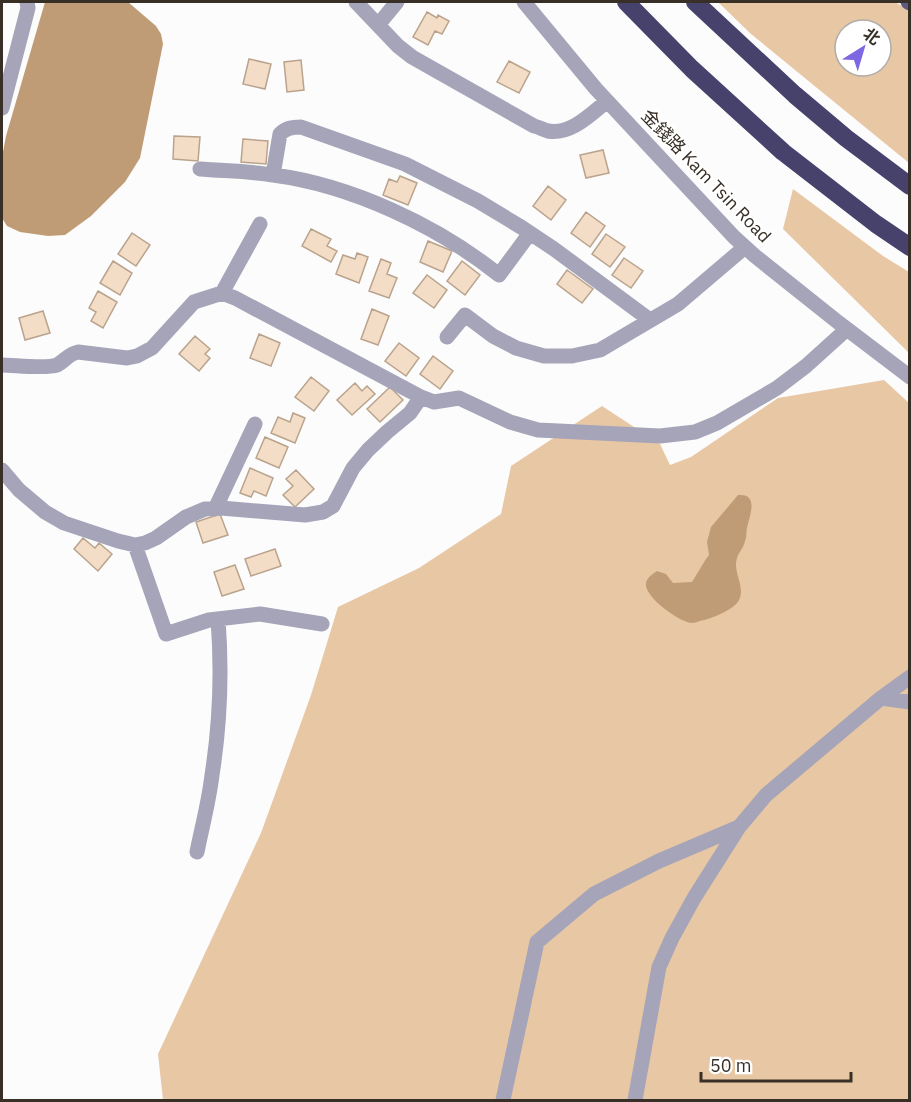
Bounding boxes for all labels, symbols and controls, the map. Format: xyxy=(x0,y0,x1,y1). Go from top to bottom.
north arrow xyxy=(833,18,893,78)
text: 北 xyxy=(860,23,884,49)
street label: 金錢路 Kam Tsin Road xyxy=(637,104,776,247)
scale bar xyxy=(701,1045,851,1083)
text: 50 m xyxy=(710,1054,752,1077)

